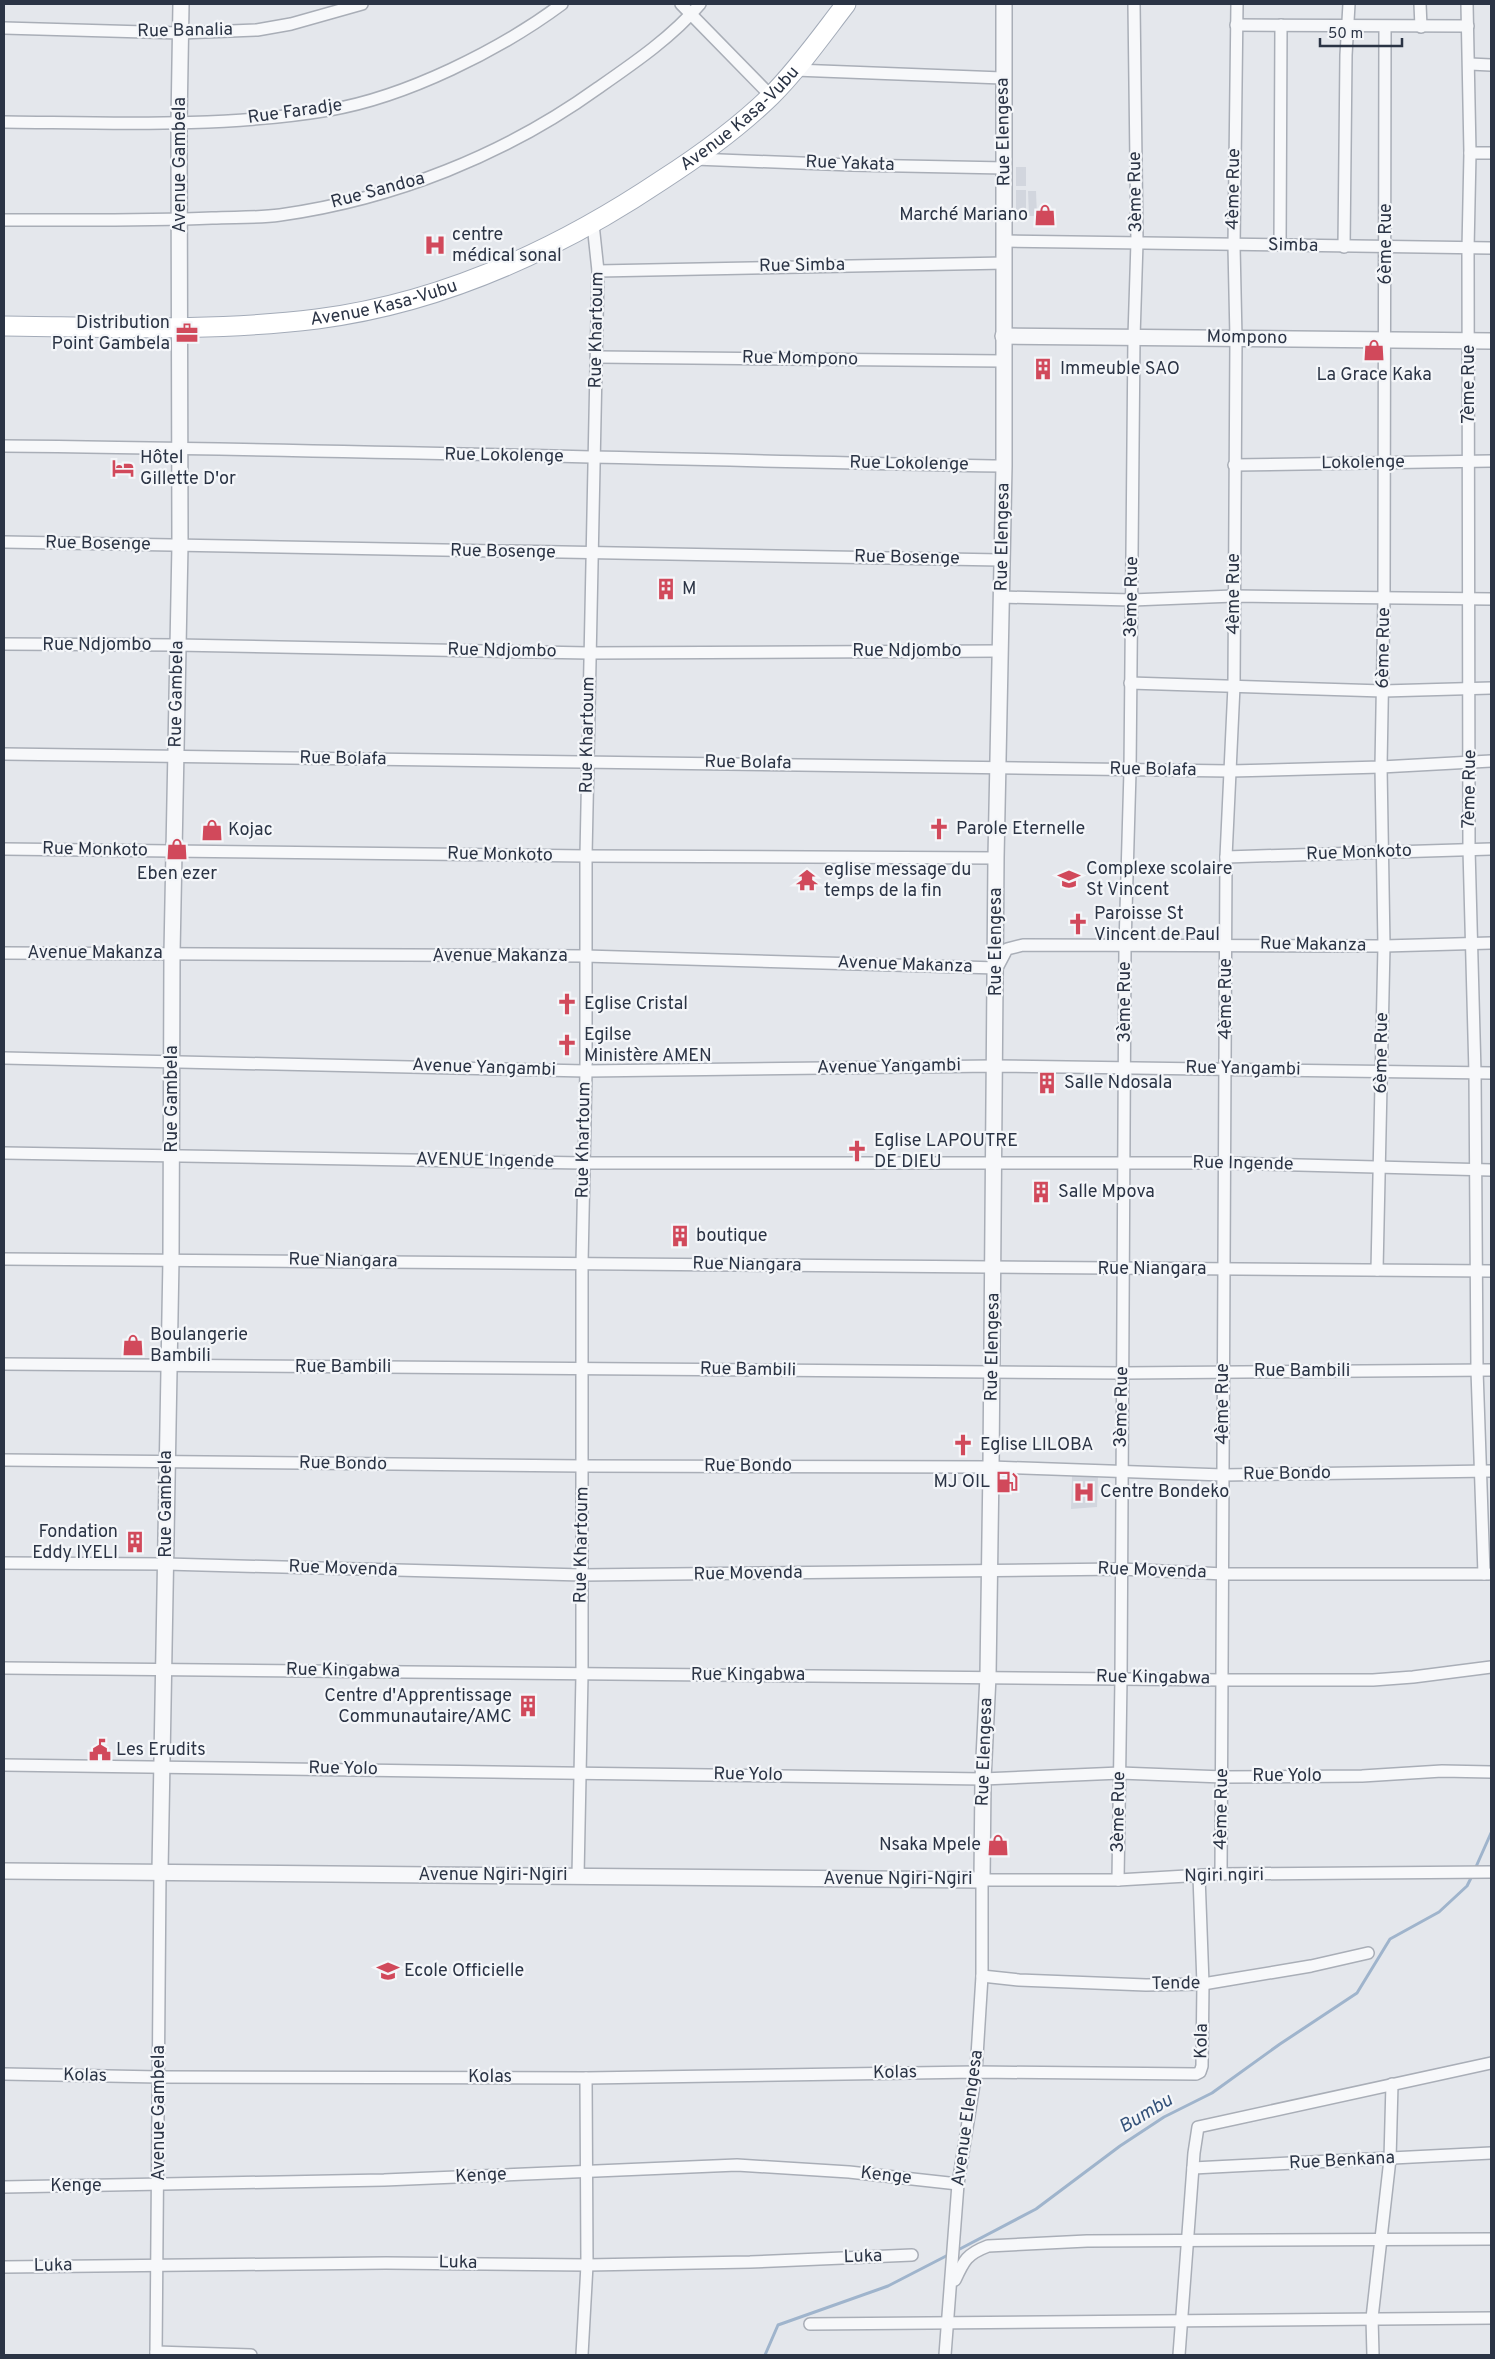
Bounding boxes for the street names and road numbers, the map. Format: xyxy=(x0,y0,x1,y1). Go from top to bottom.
street label: Rue Banalia xyxy=(137,19,233,43)
street label: Avenue Kasa-Vubu xyxy=(676,61,805,176)
street label: Rue Elengesa xyxy=(992,77,1016,187)
street label: Rue Faradje xyxy=(246,94,344,130)
street label: Avenue Gambela xyxy=(169,97,192,233)
street label: 4ème Rue xyxy=(1222,148,1246,230)
street label: Rue Yakata xyxy=(805,151,895,177)
street label: 3ème Rue xyxy=(1124,151,1148,233)
street label: Rue Sandoa xyxy=(328,167,428,215)
street label: 6ème Rue xyxy=(1375,203,1398,285)
street label: Simba xyxy=(1268,234,1318,258)
street label: Rue Simba xyxy=(759,254,845,278)
street label: Rue Khartoum xyxy=(584,271,610,389)
street label: Avenue Kasa-Vubu xyxy=(309,274,460,331)
street label: Mompono xyxy=(1206,326,1288,350)
street label: 7ème Rue xyxy=(1458,345,1481,423)
street label: Rue Mompono xyxy=(742,346,858,372)
street label: Rue Lokolenge xyxy=(444,443,564,469)
street label: Rue Lokolenge xyxy=(849,451,969,477)
street label: Lokolenge xyxy=(1321,451,1405,475)
street label: Rue Elengesa xyxy=(991,482,1015,592)
street label: Rue Bosenge xyxy=(45,532,151,556)
street label: Rue Bosenge xyxy=(450,540,556,564)
street label: Rue Bosenge xyxy=(854,546,960,570)
street label: 4ème Rue xyxy=(1223,553,1246,635)
street label: 3ème Rue xyxy=(1120,556,1144,638)
street label: 6ème Rue xyxy=(1372,607,1396,689)
street label: Rue Ndjombo xyxy=(42,634,152,657)
street label: Rue Ndjombo xyxy=(447,639,557,663)
street label: Rue Gambela xyxy=(165,640,189,748)
street label: Rue Ndjombo xyxy=(852,640,962,663)
street label: Rue Khartoum xyxy=(575,676,601,794)
street label: Rue Bolafa xyxy=(299,747,387,771)
street label: 7ème Rue xyxy=(1458,749,1482,829)
street label: Rue Bolafa xyxy=(704,751,792,775)
street label: Rue Bolafa xyxy=(1109,758,1197,782)
street label: Rue Monkoto xyxy=(42,838,148,862)
street label: Rue Monkoto xyxy=(1306,840,1412,866)
street label: Rue Monkoto xyxy=(447,843,553,867)
street label: Rue Elengesa xyxy=(985,888,1008,996)
street label: Rue Makanza xyxy=(1260,933,1366,957)
street label: Avenue Makanza xyxy=(27,942,163,965)
street label: Avenue Makanza xyxy=(432,945,568,968)
street label: Avenue Makanza xyxy=(837,951,973,979)
street label: 4ème Rue xyxy=(1215,958,1238,1040)
street label: 3ème Rue xyxy=(1114,961,1137,1043)
street label: 6ème Rue xyxy=(1370,1012,1394,1094)
street label: Rue Gambela xyxy=(161,1045,184,1153)
street label: Avenue Yangambi xyxy=(412,1054,556,1082)
street label: Avenue Yangambi xyxy=(817,1054,961,1080)
street label: Rue Yangambi xyxy=(1185,1056,1301,1082)
street label: Rue Khartoum xyxy=(571,1081,597,1199)
street label: AVENUE Ingende xyxy=(416,1148,554,1174)
street label: Rue Ingende xyxy=(1192,1152,1294,1176)
street label: Rue Niangara xyxy=(288,1249,398,1273)
street label: Rue Niangara xyxy=(692,1253,802,1277)
street label: Rue Niangara xyxy=(1097,1258,1207,1281)
street label: Rue Elengesa xyxy=(981,1292,1005,1402)
street label: Rue Bambili xyxy=(295,1356,391,1379)
street label: Rue Bambili xyxy=(700,1358,796,1382)
street label: Rue Bambili xyxy=(1254,1360,1350,1383)
street label: 4ème Rue xyxy=(1212,1363,1235,1445)
street label: 3ème Rue xyxy=(1110,1366,1134,1448)
street label: Rue Gambela xyxy=(155,1450,178,1558)
street label: Rue Bondo xyxy=(299,1452,387,1476)
street label: Rue Bondo xyxy=(704,1455,792,1478)
street label: Rue Bondo xyxy=(1243,1462,1331,1486)
street label: Rue Khartoum xyxy=(569,1486,595,1604)
street label: Rue Movenda xyxy=(288,1556,398,1582)
street label: Rue Movenda xyxy=(1097,1558,1207,1584)
street label: Rue Movenda xyxy=(693,1562,803,1586)
street label: Rue Kingabwa xyxy=(286,1659,400,1683)
street label: Rue Kingabwa xyxy=(691,1664,805,1687)
street label: Rue Kingabwa xyxy=(1096,1666,1210,1690)
street label: Rue Elengesa xyxy=(972,1697,998,1807)
street label: Rue Yolo xyxy=(308,1757,378,1781)
street label: Rue Yolo xyxy=(713,1763,783,1787)
street label: Rue Yolo xyxy=(1252,1765,1322,1788)
street label: 4ème Rue xyxy=(1210,1768,1234,1850)
street label: 3ème Rue xyxy=(1107,1771,1131,1853)
street label: Avenue Ngiri-Ngiri xyxy=(418,1864,568,1887)
street label: Ngiri ngiri xyxy=(1184,1864,1264,1888)
street label: Avenue Ngiri-Ngiri xyxy=(823,1868,973,1891)
street label: Tende xyxy=(1151,1972,1201,1996)
street label: Kola xyxy=(1190,2023,1214,2059)
street label: Avenue Gambela xyxy=(148,2045,171,2181)
street label: Avenue Elengesa xyxy=(947,2048,989,2188)
street label: Kolas xyxy=(873,2061,917,2085)
street label: Kolas xyxy=(63,2064,107,2088)
street label: Kolas xyxy=(468,2066,512,2089)
street label: Rue Benkana xyxy=(1288,2147,1396,2175)
street label: Kenge xyxy=(859,2162,913,2190)
street label: Kenge xyxy=(455,2163,507,2189)
street label: Kenge xyxy=(50,2175,102,2198)
street label: Luka xyxy=(843,2245,883,2269)
street label: Luka xyxy=(438,2251,478,2275)
street label: Luka xyxy=(33,2254,73,2278)

